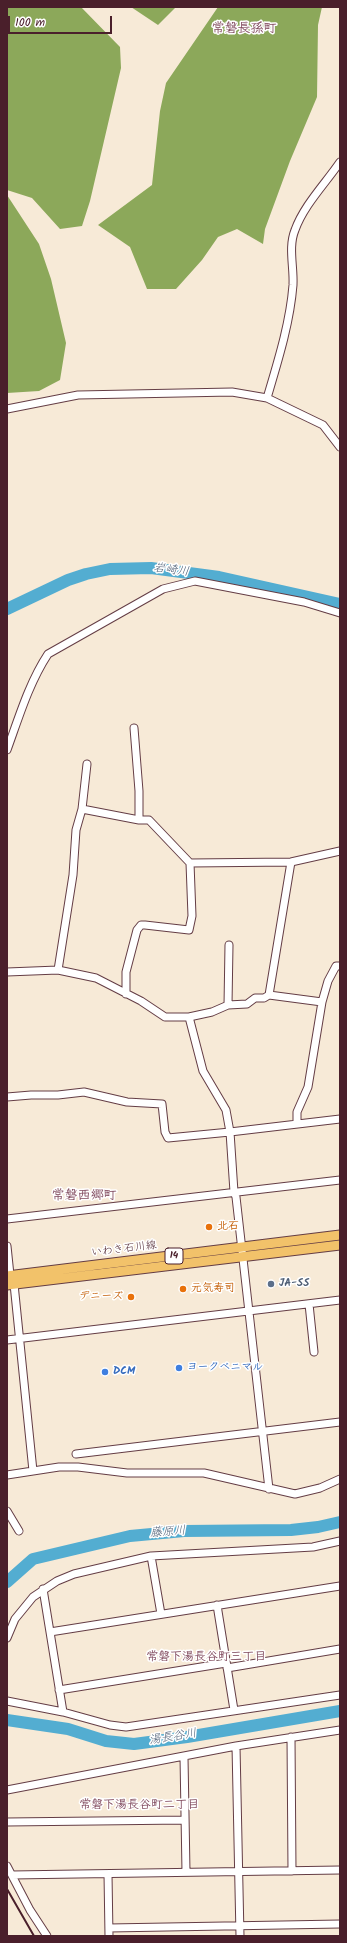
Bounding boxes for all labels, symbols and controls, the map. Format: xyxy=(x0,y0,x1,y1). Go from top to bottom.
scale bar xyxy=(10,8,114,34)
text: 100 m xyxy=(15,13,45,32)
district label: 常磐長孫町 xyxy=(212,22,276,38)
water label: 岩崎川 xyxy=(152,562,190,580)
district label: 常磐西郷町 xyxy=(52,1189,116,1205)
place label: 北石 xyxy=(217,1220,239,1234)
marker: 北石 xyxy=(204,1222,214,1232)
street label: いわき石川線 xyxy=(90,1239,158,1261)
road number: 14 xyxy=(165,1248,183,1264)
place label: JA-SS xyxy=(279,1277,309,1291)
marker: JA-SS xyxy=(266,1279,276,1289)
place label: 元気寿司 xyxy=(191,1282,235,1296)
marker: 元気寿司 xyxy=(178,1284,188,1294)
place label: デニーズ xyxy=(79,1290,123,1304)
marker: デニーズ xyxy=(126,1292,136,1302)
place label: ヨークベニマル xyxy=(187,1361,263,1375)
marker: ヨークベニマル xyxy=(174,1363,184,1373)
place label: DCM xyxy=(113,1365,135,1379)
marker: DCM xyxy=(100,1367,110,1377)
water label: 藤原川 xyxy=(150,1525,186,1541)
district label: 常磐下湯長谷町三丁目 xyxy=(146,1651,266,1665)
water label: 湯長谷川 xyxy=(148,1727,198,1749)
district label: 常磐下湯長谷町二丁目 xyxy=(79,1799,199,1813)

